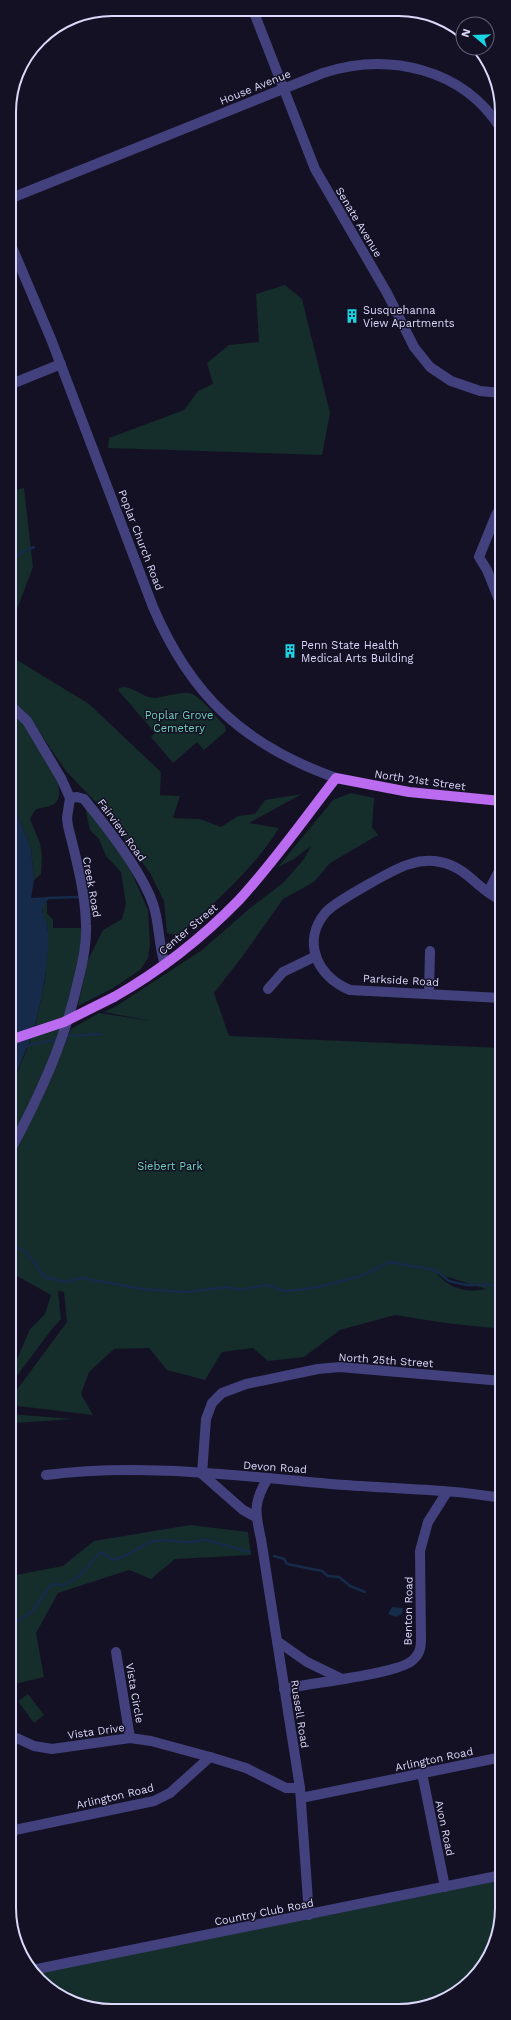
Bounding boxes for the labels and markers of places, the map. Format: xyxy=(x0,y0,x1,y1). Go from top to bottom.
place label: Susquehanna View Apartments xyxy=(363,304,455,330)
building icon: Susquehanna View Apartments xyxy=(344,308,360,324)
place label: Penn State Health Medical Arts Building xyxy=(301,639,414,665)
building icon: Penn State Health Medical Arts Building xyxy=(282,643,298,659)

